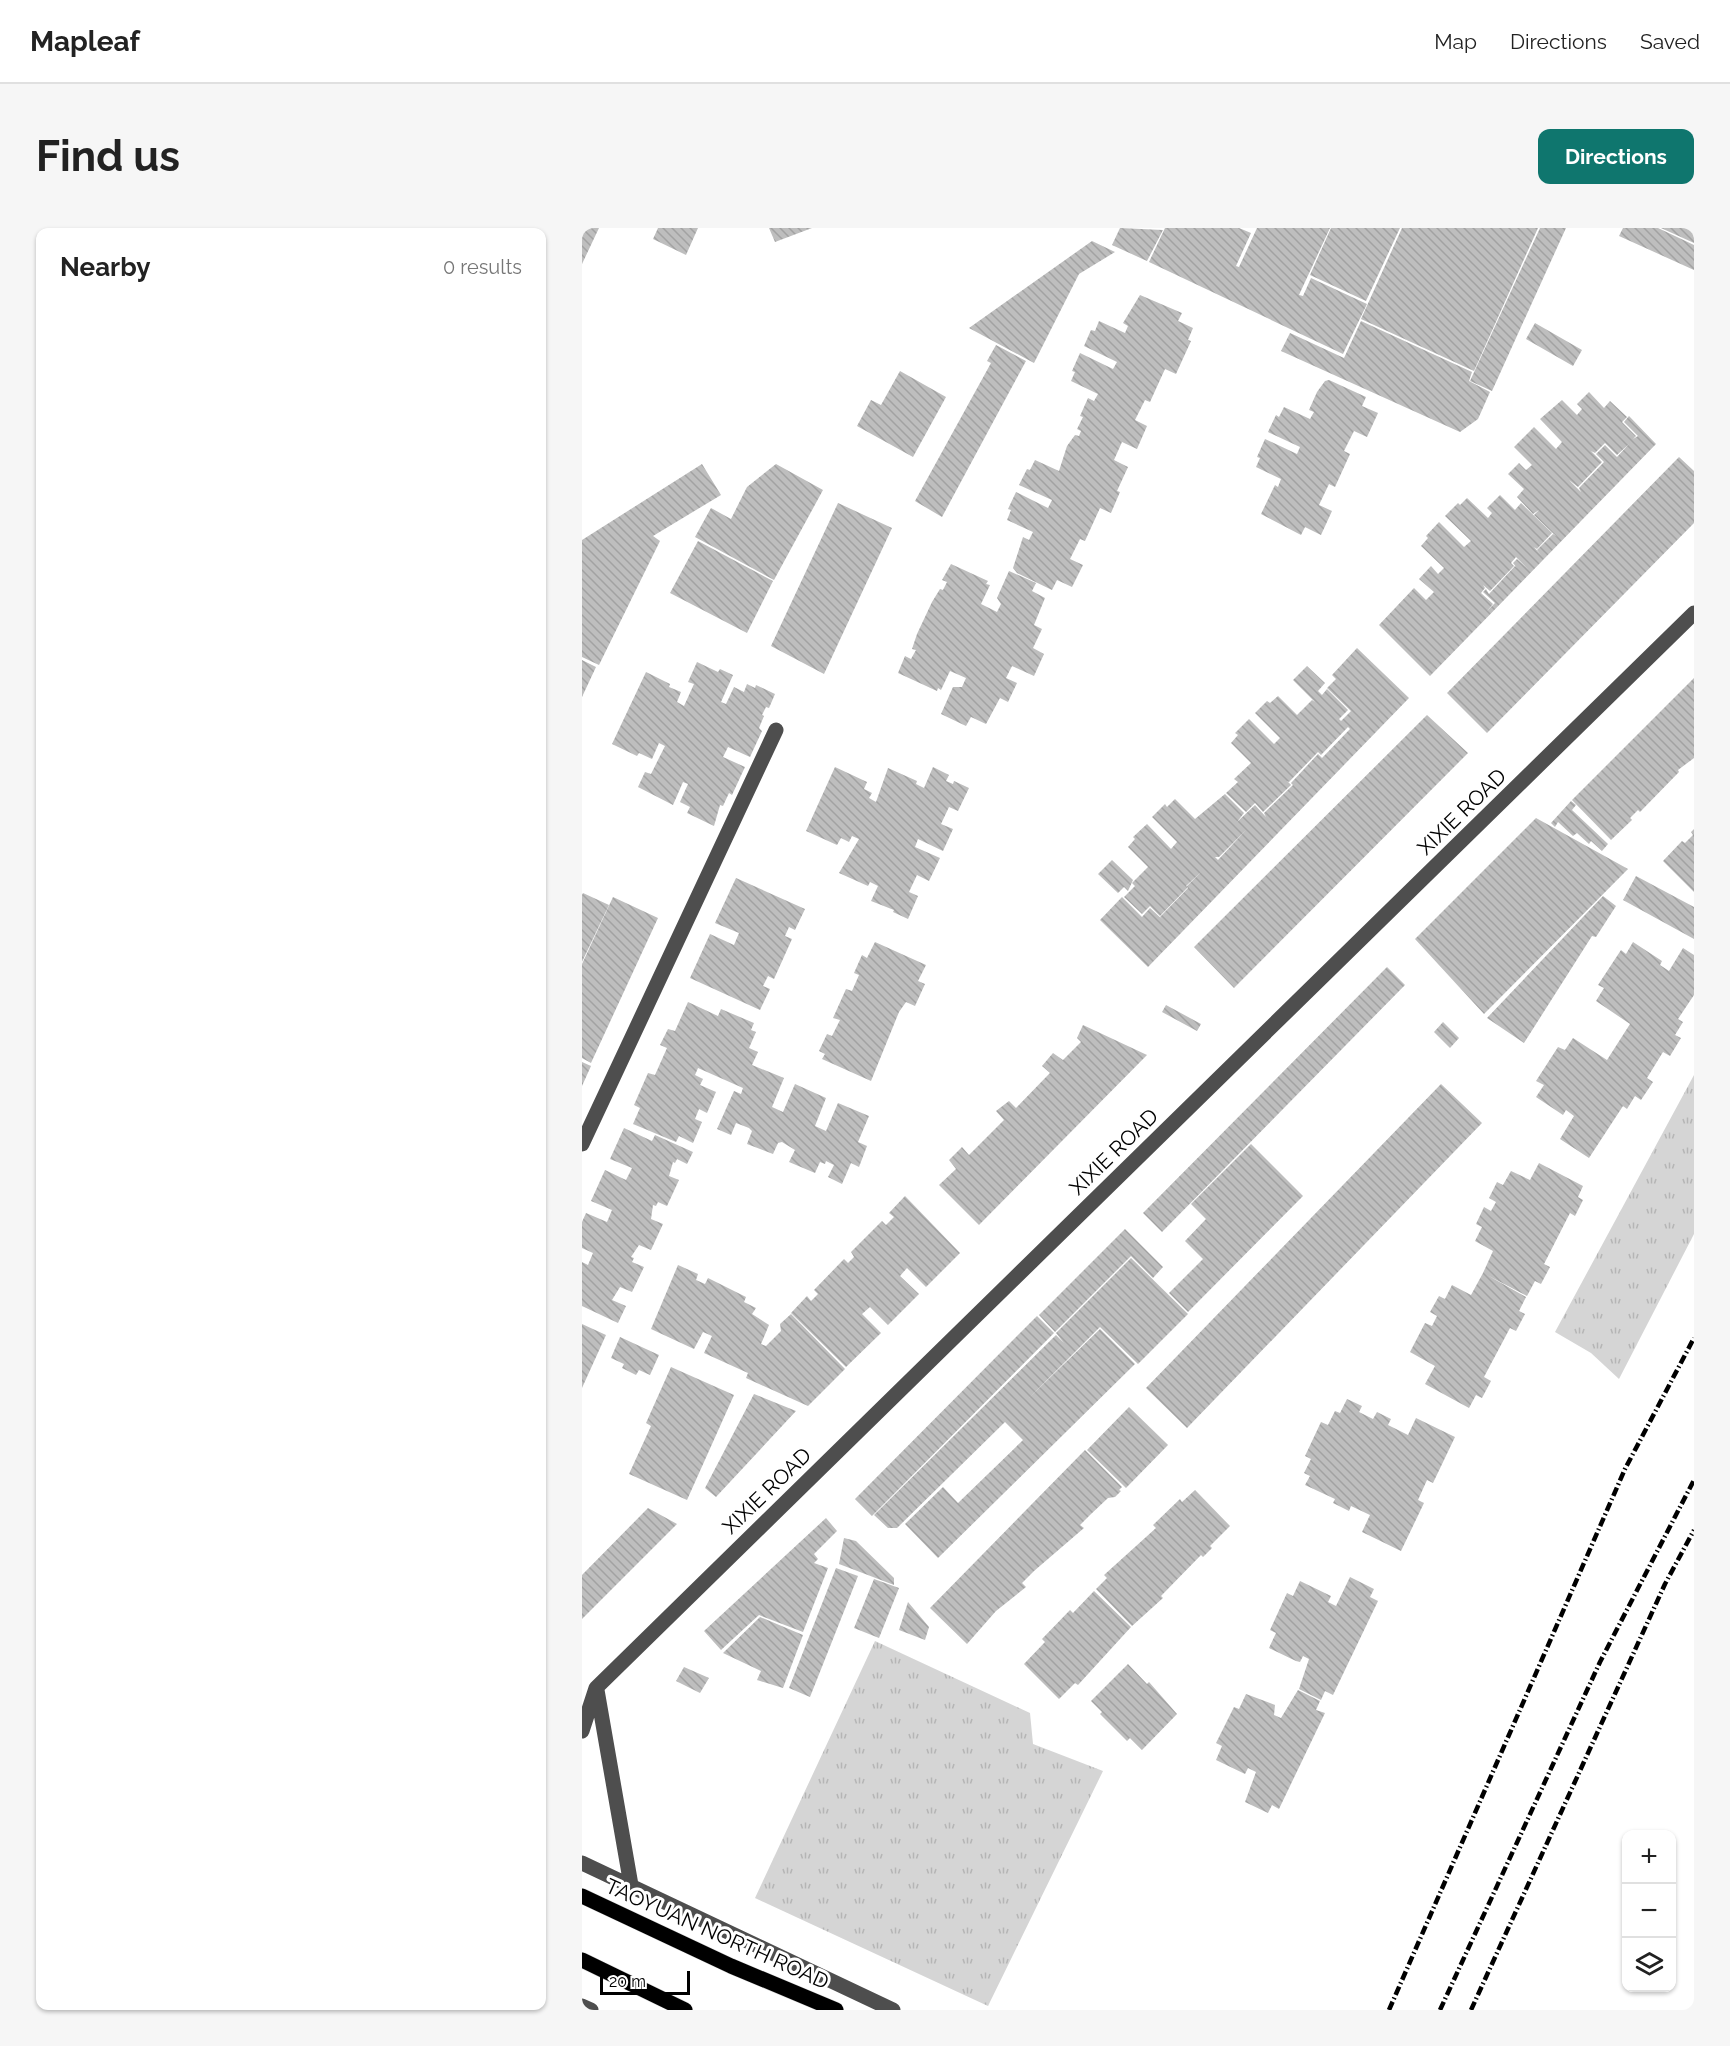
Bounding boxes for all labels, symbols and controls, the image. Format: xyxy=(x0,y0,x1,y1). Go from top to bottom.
text: Mapleaf xyxy=(30,25,140,58)
text: Map xyxy=(1434,29,1477,54)
text: Directions xyxy=(1510,29,1607,54)
text: Saved xyxy=(1640,29,1700,54)
button: Directions xyxy=(1538,129,1694,184)
text: Find us xyxy=(36,132,180,181)
text: Nearby xyxy=(60,252,150,282)
text: 0 results xyxy=(443,255,522,279)
street label: XIXIE ROAD xyxy=(1412,763,1511,860)
street label: XIXIE ROAD xyxy=(1064,1103,1163,1200)
street label: XIXIE ROAD xyxy=(717,1442,816,1539)
map controls xyxy=(1622,1830,1676,1992)
button: + xyxy=(1622,1830,1676,1884)
street label: TAOYUAN NORTH ROAD xyxy=(602,1873,833,1994)
button: − xyxy=(1622,1884,1676,1938)
button: layers xyxy=(1622,1938,1676,1992)
scale bar xyxy=(600,1968,690,1996)
text: 20 m xyxy=(609,1972,646,1991)

